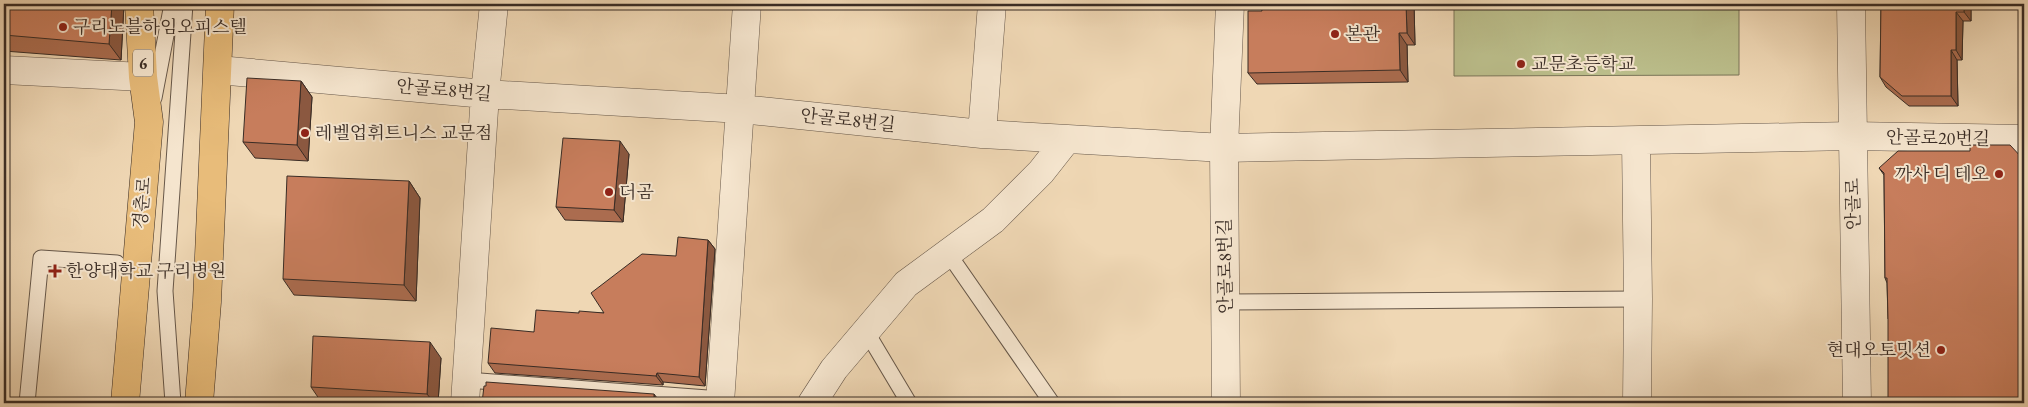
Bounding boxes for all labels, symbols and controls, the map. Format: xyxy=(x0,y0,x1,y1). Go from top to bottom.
place label: 구리노블하임오피스텔 xyxy=(73,15,247,38)
marker: 구리노블하임오피스텔 xyxy=(57,21,69,33)
place label: 본관 xyxy=(1345,22,1380,45)
marker: 본관 xyxy=(1329,28,1341,40)
road number: 6 xyxy=(133,49,153,76)
place label: 교문초등학교 xyxy=(1531,52,1636,75)
marker: 교문초등학교 xyxy=(1515,58,1527,70)
street label: 안골로8번길 xyxy=(395,74,493,105)
street label: 안골로8번길 xyxy=(799,103,897,136)
place label: 레벨업휘트니스 교문점 xyxy=(315,121,492,144)
street label: 안골로20번길 xyxy=(1886,125,1990,150)
marker: 레벨업휘트니스 교문점 xyxy=(299,127,311,139)
place label: 까사 디 테오 xyxy=(1895,162,1989,185)
marker: 까사 디 테오 xyxy=(1993,168,2005,180)
street label: 경춘로 xyxy=(128,176,155,230)
street label: 안골로 xyxy=(1841,178,1864,230)
place label: 더곰 xyxy=(619,180,654,203)
marker: 더곰 xyxy=(603,186,615,198)
street label: 안골로8번길 xyxy=(1212,218,1237,314)
place label: 한양대학교 구리병원 xyxy=(66,259,226,282)
marker: 한양대학교 구리병원 xyxy=(48,264,62,278)
place label: 현대오토밋션 xyxy=(1827,338,1931,361)
marker: 현대오토밋션 xyxy=(1935,344,1947,356)

